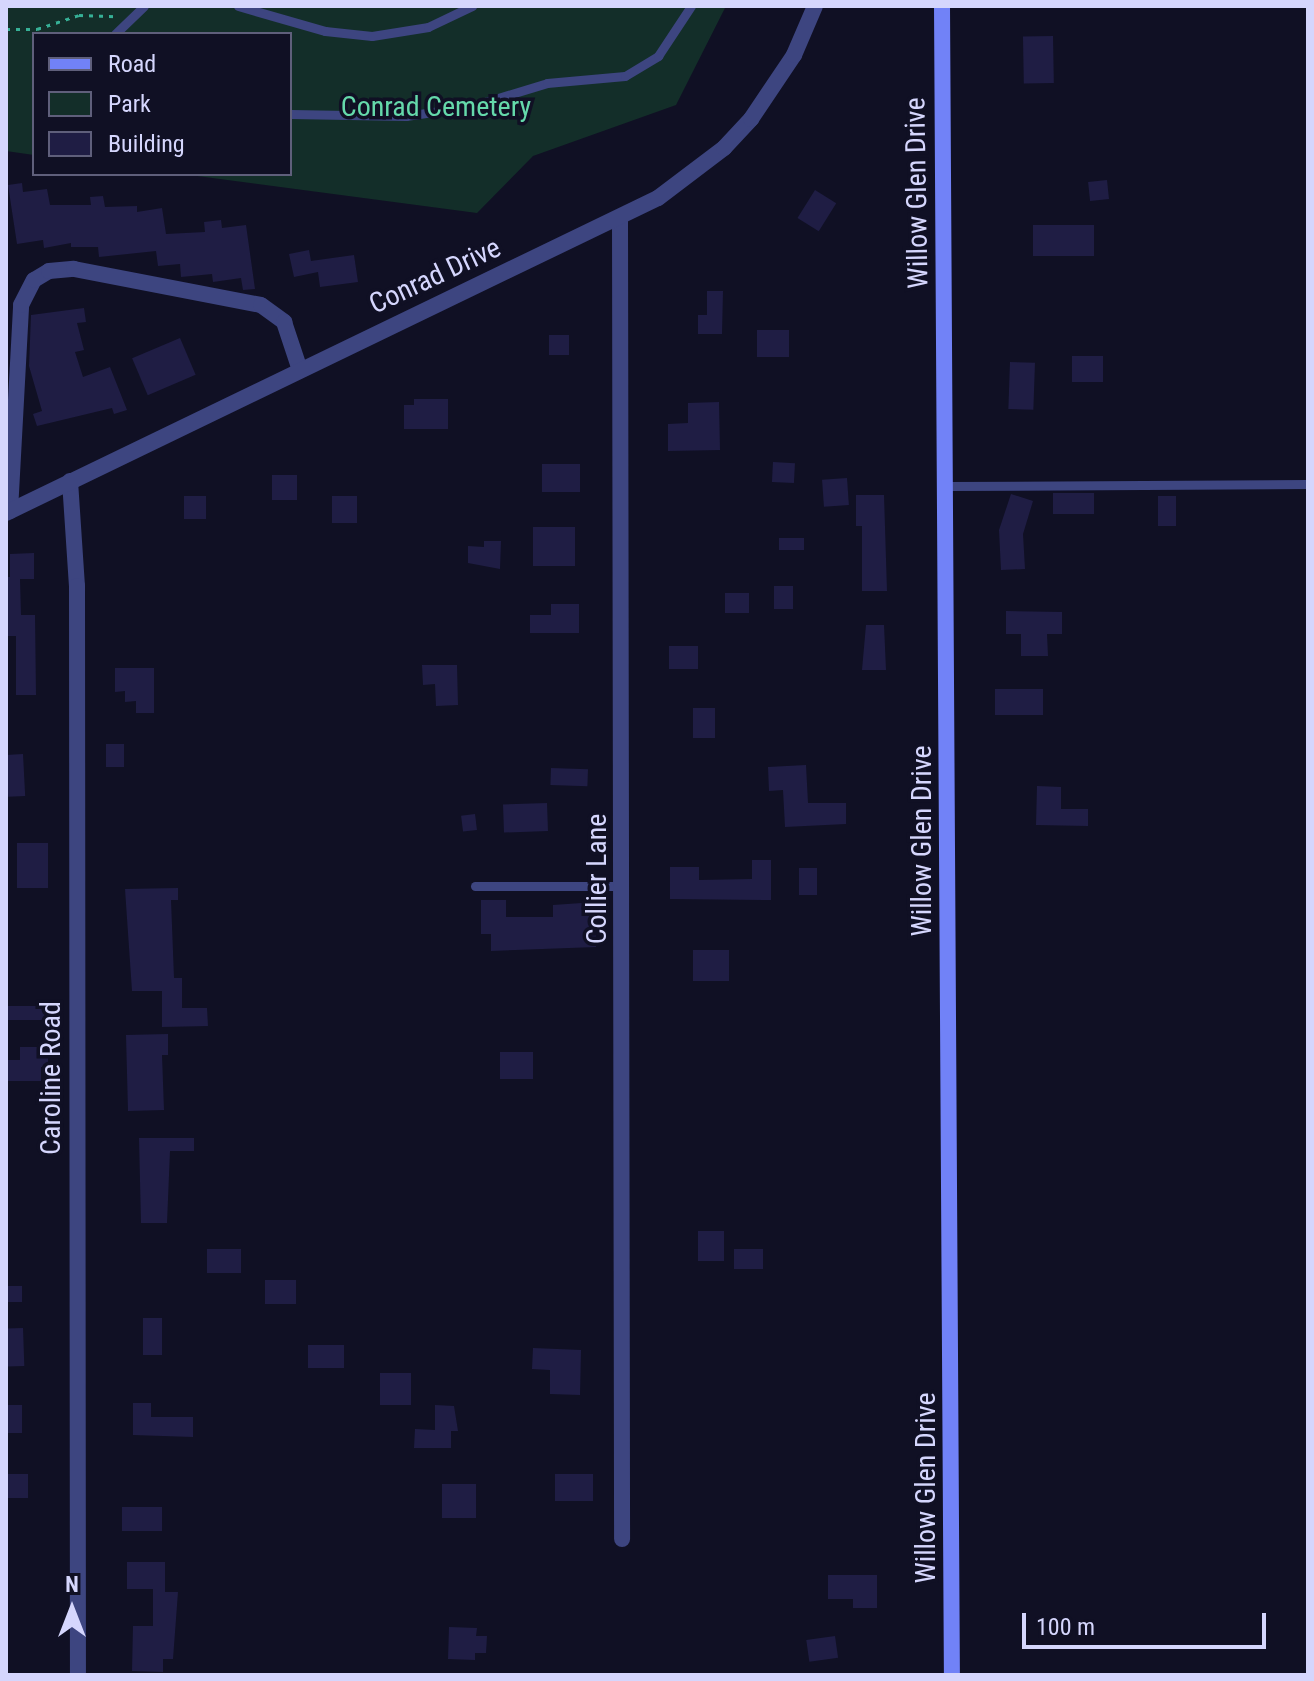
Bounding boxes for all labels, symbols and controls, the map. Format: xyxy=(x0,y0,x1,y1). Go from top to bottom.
legend xyxy=(32,32,292,176)
text: Road xyxy=(108,50,156,78)
text: Park xyxy=(108,90,151,118)
park label: Conrad Cemetery xyxy=(341,90,531,124)
street label: Willow Glen Drive xyxy=(899,97,935,289)
text: Building xyxy=(108,130,185,158)
street label: Conrad Drive xyxy=(364,231,506,321)
street label: Willow Glen Drive xyxy=(905,745,939,937)
street label: Collier Lane xyxy=(580,814,614,944)
street label: Caroline Road xyxy=(34,1001,68,1155)
street label: Willow Glen Drive xyxy=(909,1392,943,1584)
north arrow xyxy=(32,1569,112,1649)
text: N xyxy=(65,1572,79,1597)
scale bar xyxy=(1026,1597,1270,1647)
text: 100 m xyxy=(1036,1613,1095,1641)

